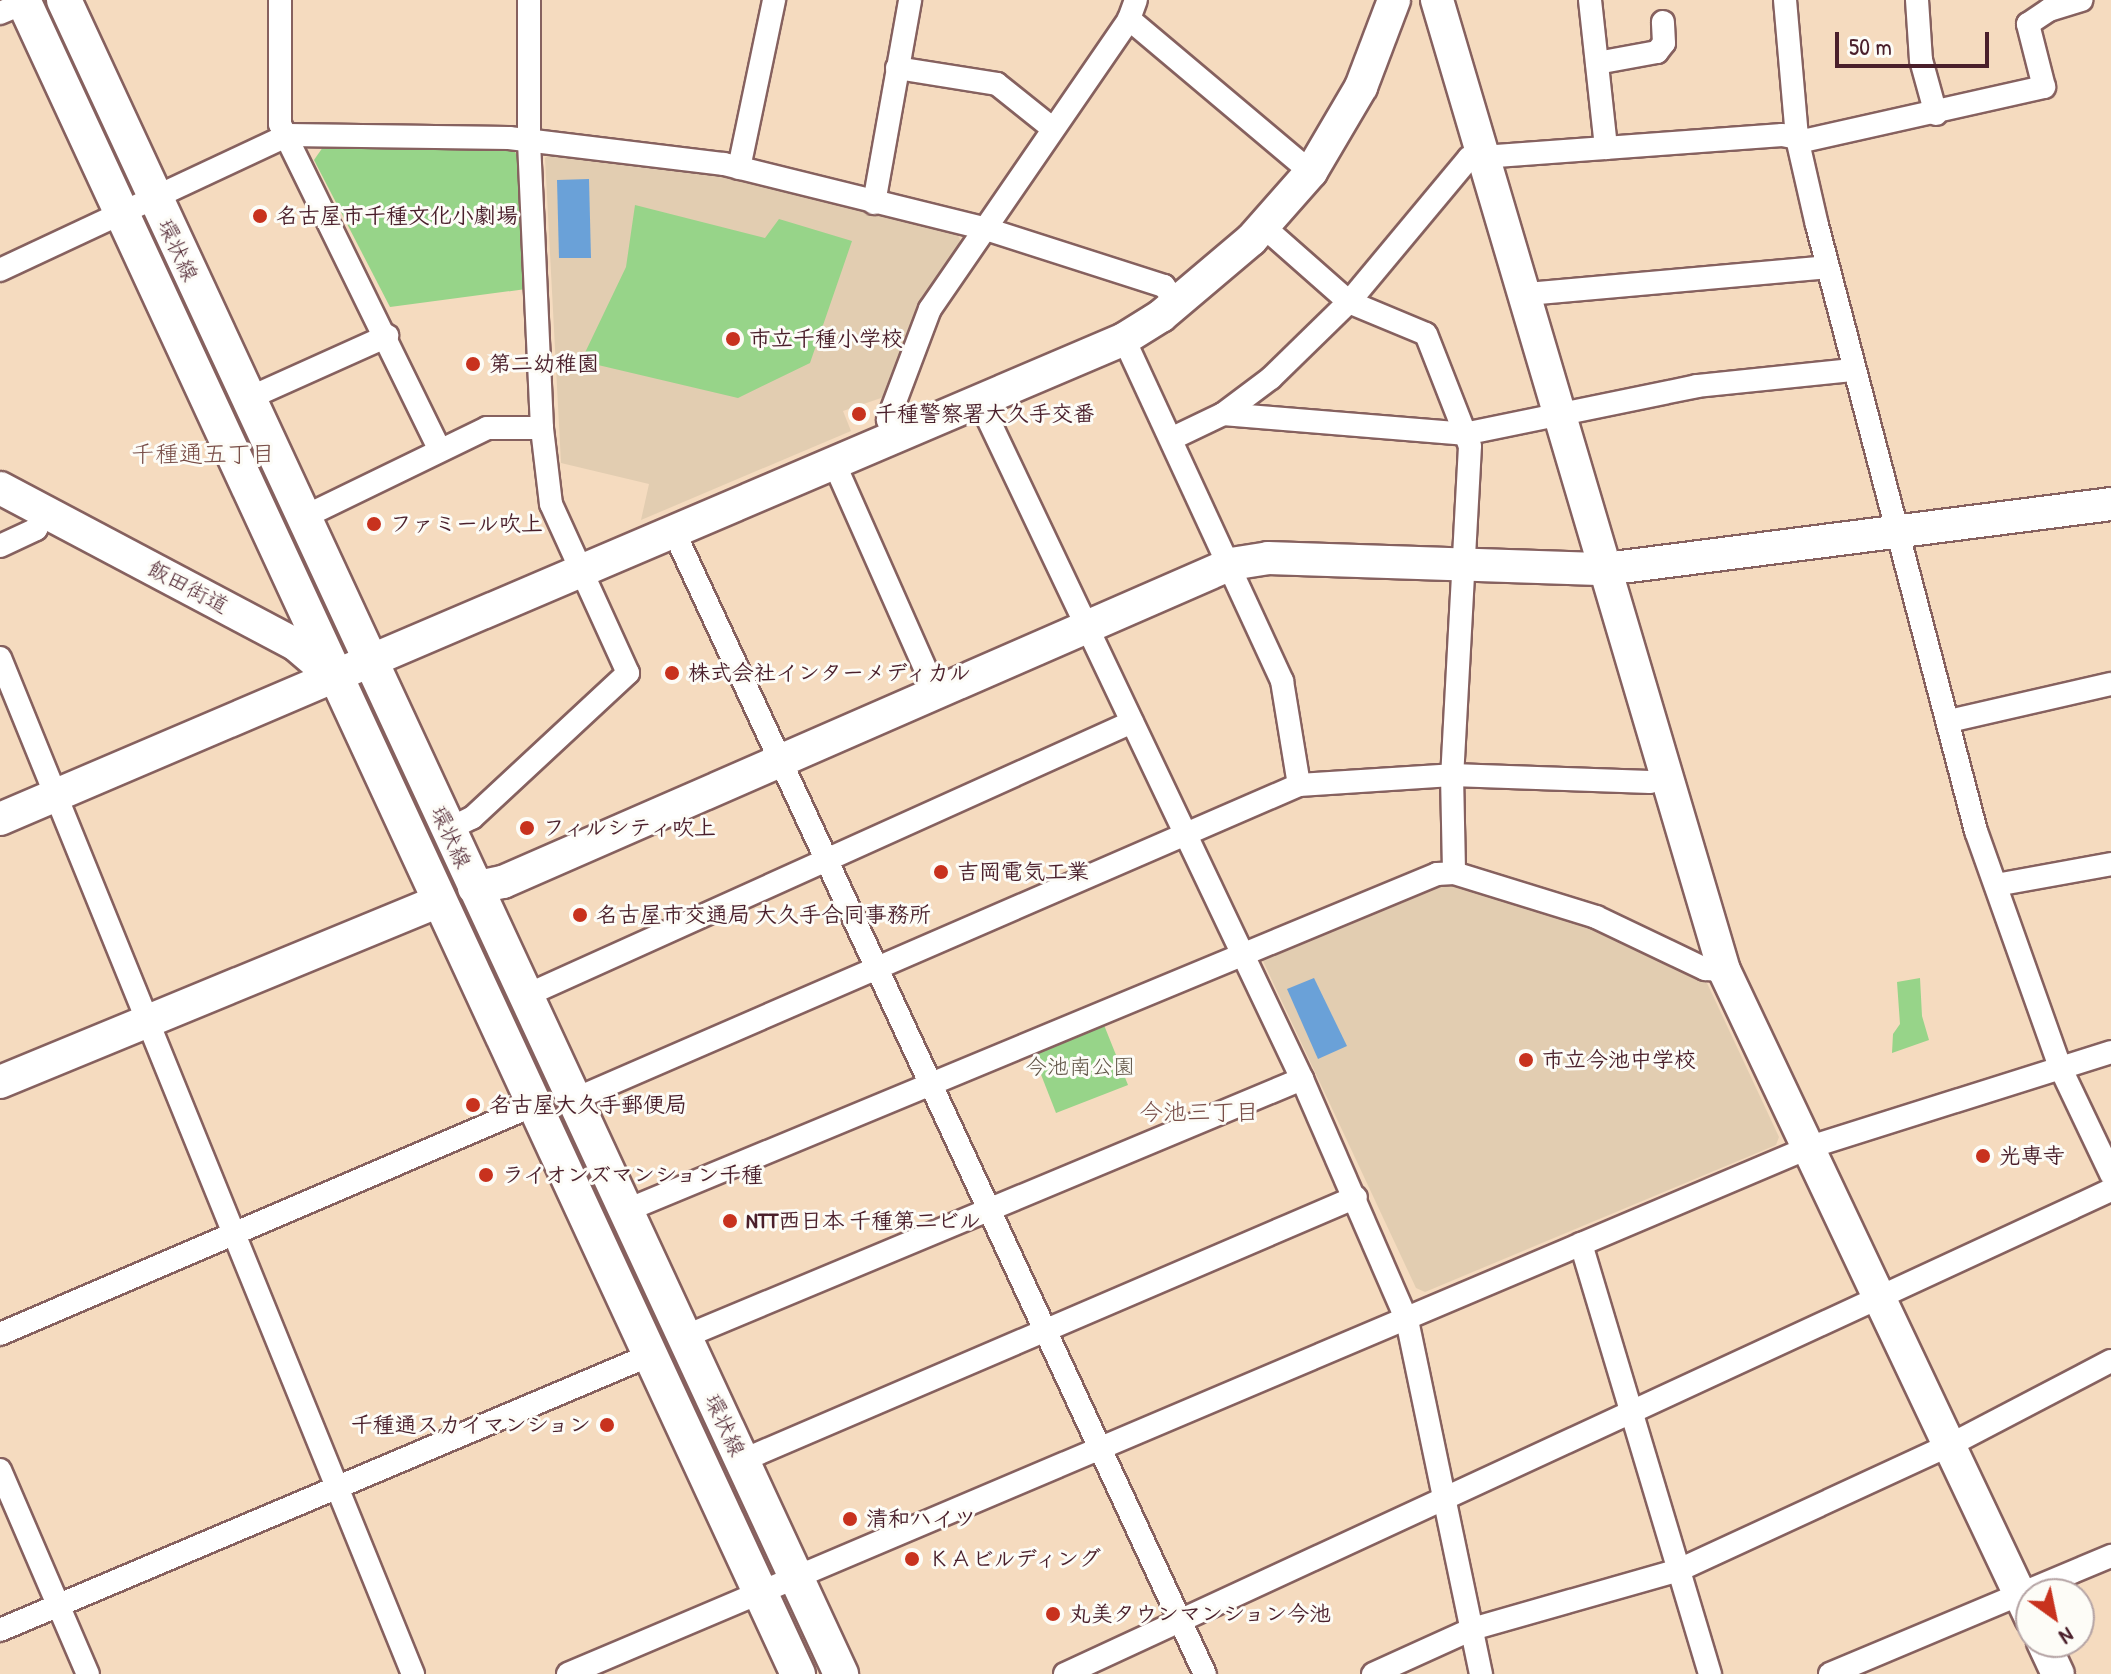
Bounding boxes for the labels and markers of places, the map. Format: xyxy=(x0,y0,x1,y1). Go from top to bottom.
place label: 名古屋市千種文化小劇場 xyxy=(276,203,518,229)
marker: 名古屋市千種文化小劇場 xyxy=(251,207,269,225)
place label: 市立千種小学校 xyxy=(749,326,903,352)
marker: 市立千種小学校 xyxy=(724,330,742,348)
place label: 第二幼稚園 xyxy=(489,351,599,377)
marker: 第二幼稚園 xyxy=(464,355,482,373)
place label: 千種警察署大久手交番 xyxy=(875,401,1095,427)
marker: 千種警察署大久手交番 xyxy=(850,405,868,423)
place label: ファミール吹上 xyxy=(390,511,544,537)
marker: ファミール吹上 xyxy=(365,515,383,533)
place label: 株式会社インターメディカル xyxy=(688,660,974,686)
marker: 株式会社インターメディカル xyxy=(663,664,681,682)
place label: フィルシティ吹上 xyxy=(543,815,719,841)
marker: フィルシティ吹上 xyxy=(518,819,536,837)
place label: 吉岡電気工業 xyxy=(957,859,1089,885)
marker: 吉岡電気工業 xyxy=(932,863,950,881)
place label: 名古屋市交通局 大久手合同事務所 xyxy=(596,902,931,928)
marker: 名古屋市交通局 大久手合同事務所 xyxy=(571,906,589,924)
place label: 市立今池中学校 xyxy=(1542,1047,1696,1073)
marker: 市立今池中学校 xyxy=(1517,1051,1535,1069)
place label: 名古屋大久手郵便局 xyxy=(489,1092,687,1118)
marker: 名古屋大久手郵便局 xyxy=(464,1096,482,1114)
place label: 光専寺 xyxy=(1999,1143,2065,1169)
marker: 光専寺 xyxy=(1974,1147,1992,1165)
place label: ライオンズマンション千種 xyxy=(502,1162,766,1188)
marker: ライオンズマンション千種 xyxy=(477,1166,495,1184)
place label: NTT西日本 千種第二ビル xyxy=(746,1208,981,1234)
marker: NTT西日本 千種第二ビル xyxy=(721,1212,739,1230)
place label: 千種通スカイマンション xyxy=(349,1412,591,1438)
marker: 千種通スカイマンション xyxy=(598,1416,616,1434)
place label: 清和ハイツ xyxy=(866,1506,976,1532)
marker: 清和ハイツ xyxy=(841,1510,859,1528)
place label: ＫＡビルディング xyxy=(928,1546,1104,1572)
marker: ＫＡビルディング xyxy=(903,1550,921,1568)
place label: 丸美タウンマンション今池 xyxy=(1069,1601,1333,1627)
marker: 丸美タウンマンション今池 xyxy=(1044,1605,1062,1623)

